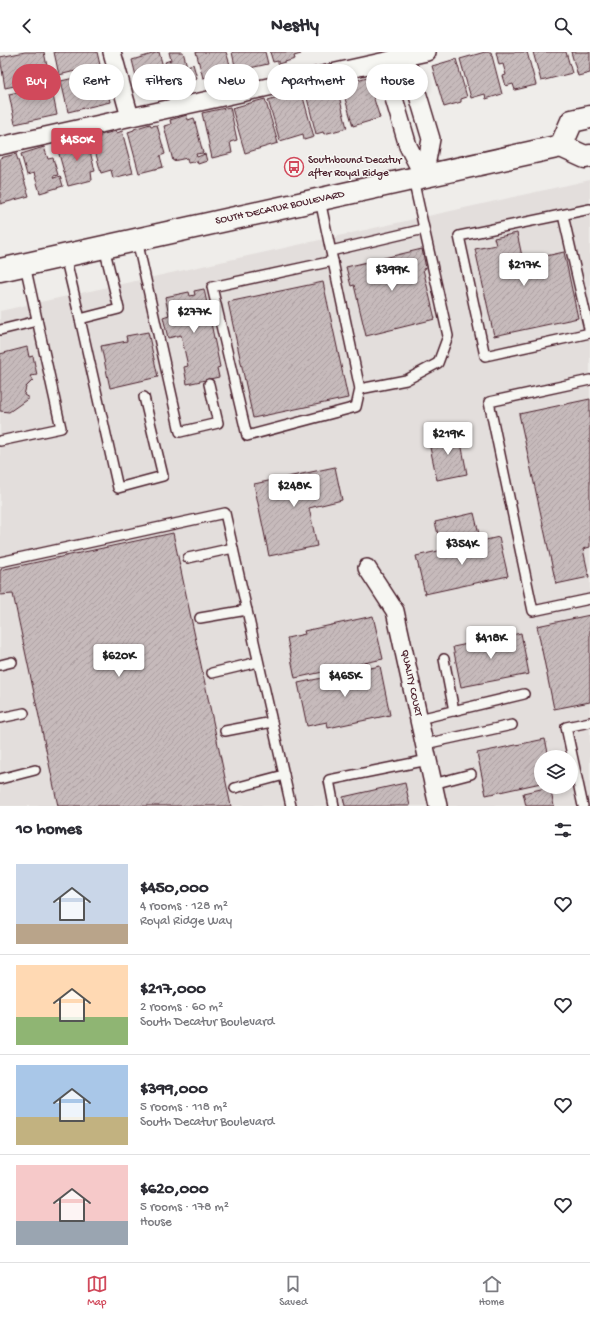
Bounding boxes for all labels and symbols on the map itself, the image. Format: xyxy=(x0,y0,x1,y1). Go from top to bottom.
pin: $450K xyxy=(49,128,105,162)
place label: Southbound Decatur after Royal Ridge xyxy=(308,155,403,180)
bus stop icon: Southbound Decatur after Royal Ridge xyxy=(283,156,305,178)
street label: SOUTH DECATUR BOULEVARD xyxy=(214,188,346,228)
pin: $217K xyxy=(496,253,552,287)
pin: $399K xyxy=(364,258,420,292)
pin: $277K xyxy=(166,300,222,334)
pin: $219K xyxy=(420,422,476,456)
pin: $248K xyxy=(266,474,322,508)
pin: $354K xyxy=(434,532,490,566)
pin: $418K xyxy=(463,626,519,660)
pin: $620K xyxy=(91,644,147,678)
street label: QUALITY COURT xyxy=(398,649,424,718)
pin: $465K xyxy=(317,664,373,698)

